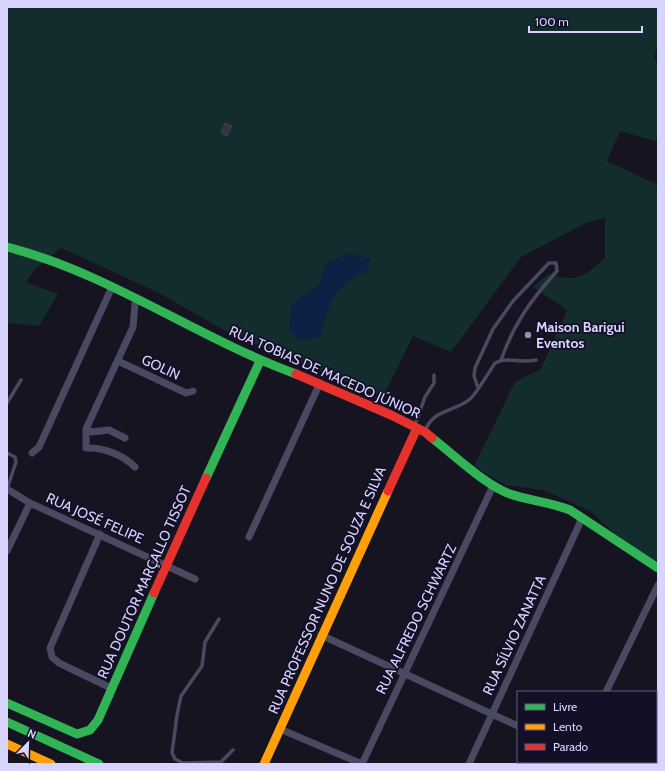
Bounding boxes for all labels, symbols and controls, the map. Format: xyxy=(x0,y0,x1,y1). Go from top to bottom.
scale bar xyxy=(529,8,642,34)
text: 100 m xyxy=(535,14,569,29)
place label: Maison Barigui Eventos xyxy=(536,318,625,352)
street label: RUA TOBIAS DE MACEDO JÚNIOR xyxy=(226,322,424,423)
marker: Maison Barigui Eventos xyxy=(523,330,533,340)
street label: GOLIN xyxy=(139,350,183,384)
street label: RUA PROFESSOR NUNO DE SOUZA E SILVA xyxy=(264,463,390,717)
street label: RUA DOUTOR MARÇALLO TISSOT xyxy=(93,482,195,681)
street label: RUA JOSÉ FELIPE xyxy=(43,488,147,548)
street label: RUA ALFREDO SCHWARTZ xyxy=(372,541,460,697)
street label: RUA SÍLVIO ZANATTA xyxy=(478,572,550,698)
legend xyxy=(517,691,657,763)
text: Livre xyxy=(553,699,577,714)
text: Lento xyxy=(553,719,583,734)
north arrow xyxy=(8,723,48,763)
text: N xyxy=(26,726,38,742)
text: Parado xyxy=(553,739,589,754)

